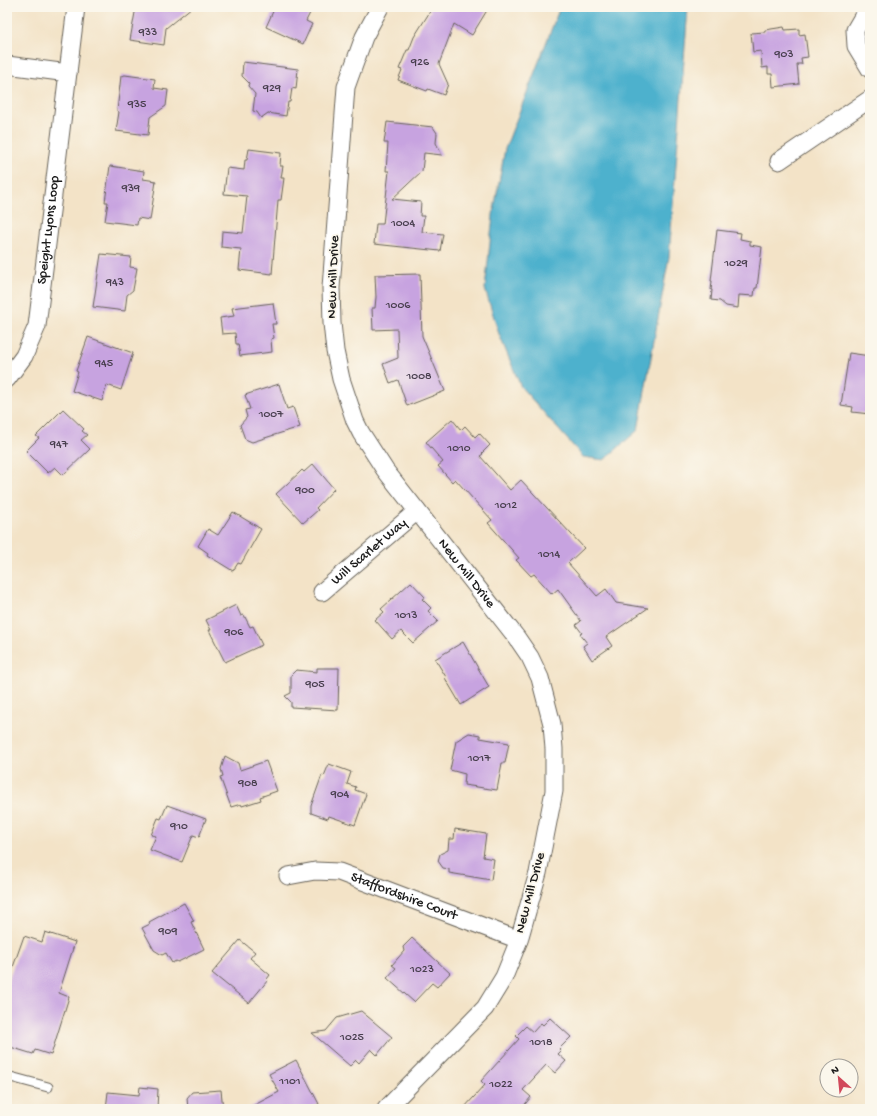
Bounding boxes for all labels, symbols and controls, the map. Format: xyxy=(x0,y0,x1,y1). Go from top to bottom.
house number: 933 xyxy=(138,26,157,40)
house number: 903 xyxy=(773,48,794,62)
house number: 926 xyxy=(410,56,430,70)
house number: 929 xyxy=(262,82,281,96)
house number: 935 xyxy=(127,98,146,112)
street label: Speight Lyons Loop xyxy=(34,175,64,285)
house number: 939 xyxy=(121,182,140,196)
house number: 1004 xyxy=(390,217,415,231)
street label: New Mill Drive xyxy=(324,234,344,319)
house number: 1029 xyxy=(723,257,748,271)
house number: 943 xyxy=(105,276,124,290)
house number: 1006 xyxy=(385,299,411,313)
house number: 945 xyxy=(94,357,113,371)
house number: 1008 xyxy=(405,370,432,384)
house number: 1007 xyxy=(258,408,284,422)
house number: 947 xyxy=(49,438,69,452)
house number: 1010 xyxy=(446,442,471,456)
house number: 900 xyxy=(294,484,315,498)
house number: 1012 xyxy=(494,499,517,513)
street label: Will Scarlet Way xyxy=(328,515,411,589)
street label: New Mill Drive xyxy=(434,536,499,612)
house number: 1014 xyxy=(537,548,560,562)
house number: 1013 xyxy=(394,609,417,623)
house number: 906 xyxy=(224,626,244,640)
house number: 905 xyxy=(304,678,325,692)
house number: 1017 xyxy=(467,752,491,766)
house number: 908 xyxy=(237,777,258,791)
house number: 904 xyxy=(330,788,350,802)
house number: 910 xyxy=(169,820,188,834)
street label: New Mill Drive xyxy=(512,850,550,935)
street label: Staffordshire Court xyxy=(348,869,461,925)
house number: 909 xyxy=(158,925,177,939)
house number: 1023 xyxy=(409,963,434,977)
house number: 1025 xyxy=(339,1031,364,1045)
house number: 1018 xyxy=(528,1036,553,1050)
north arrow xyxy=(819,1058,859,1098)
text: N xyxy=(829,1064,841,1078)
house number: 1101 xyxy=(278,1075,301,1089)
house number: 1022 xyxy=(488,1078,513,1092)

